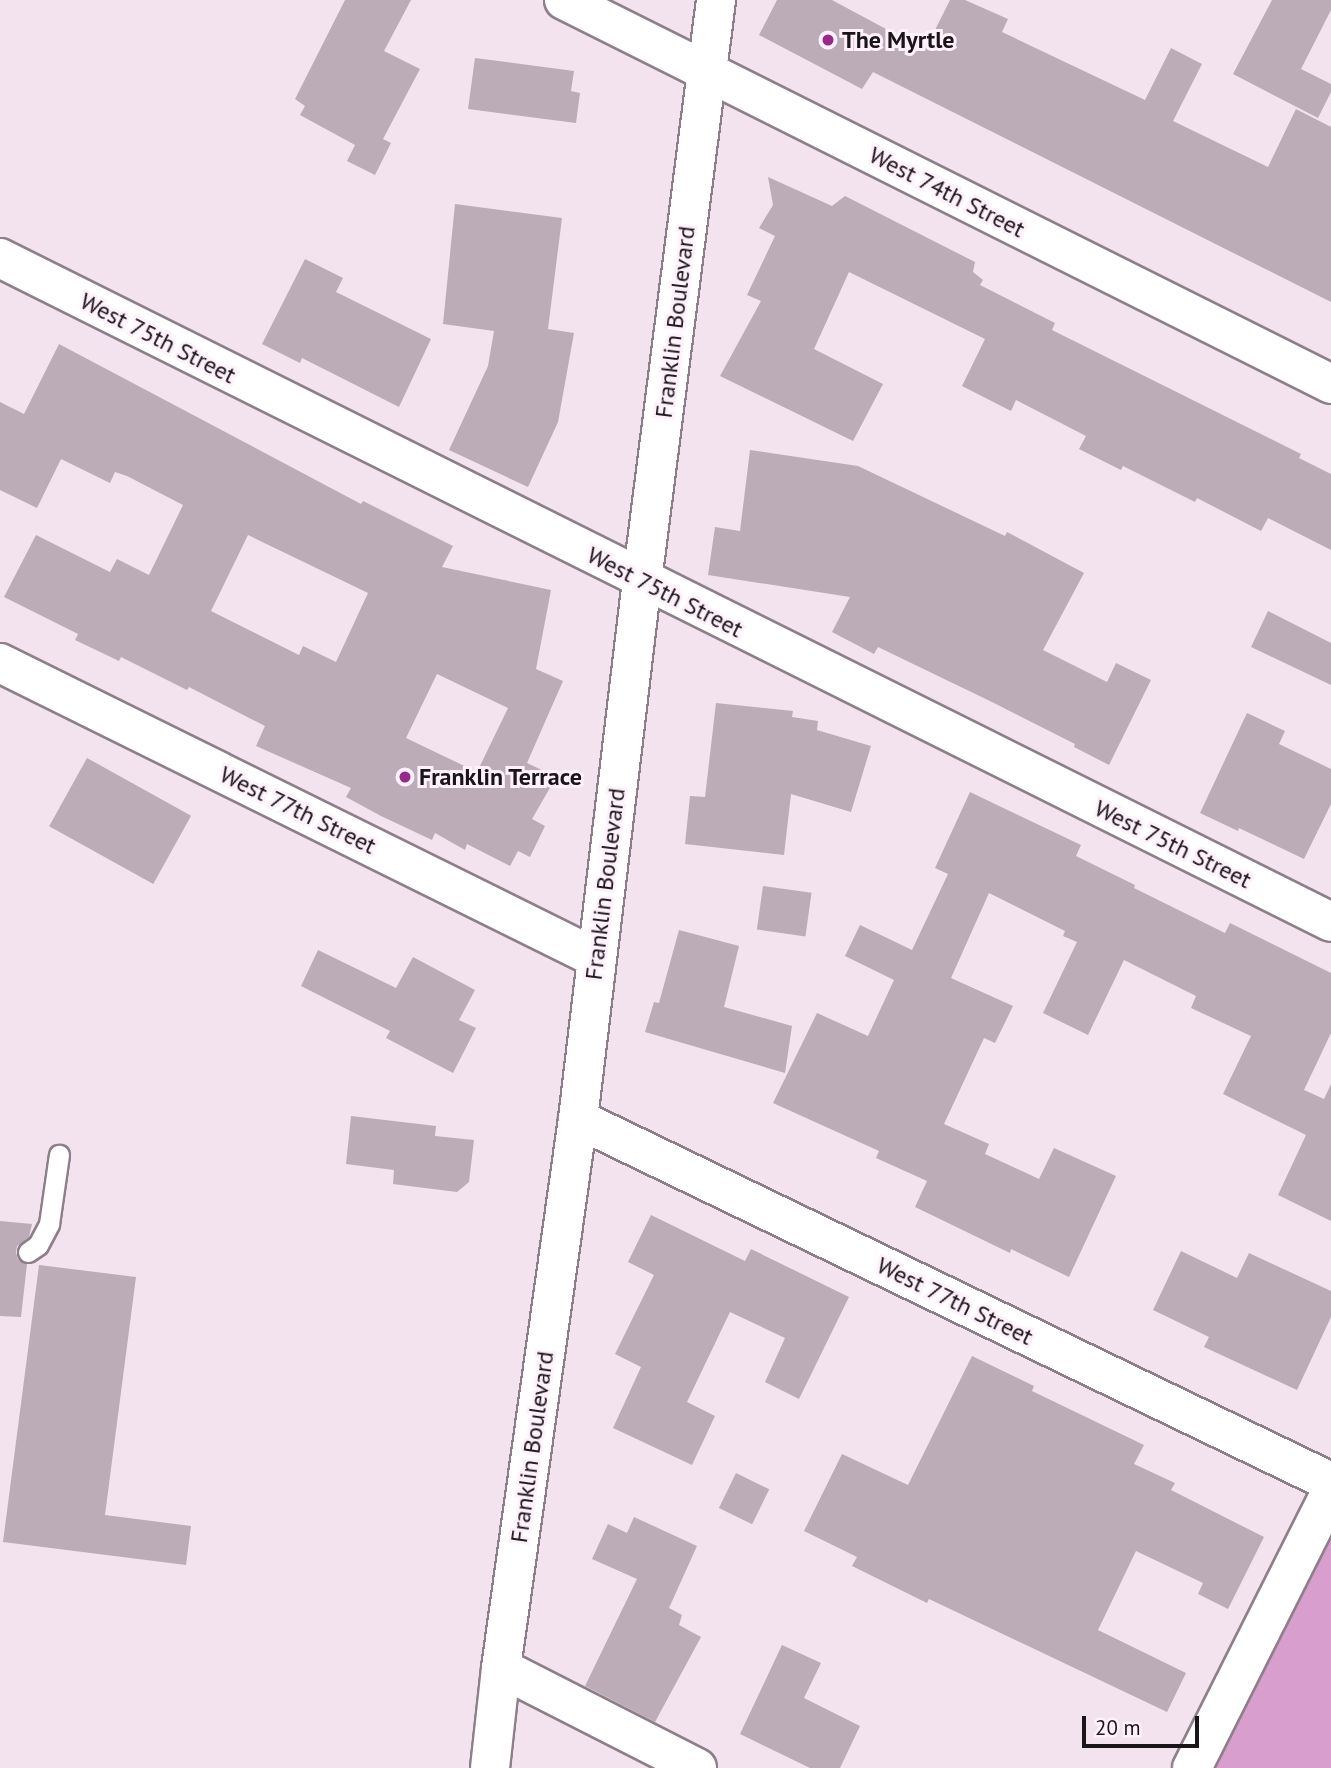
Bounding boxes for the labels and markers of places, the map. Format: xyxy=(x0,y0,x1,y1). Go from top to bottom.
place label: The Myrtle xyxy=(842,26,954,54)
marker: The Myrtle xyxy=(820,32,836,48)
place label: Franklin Terrace xyxy=(419,763,583,791)
marker: Franklin Terrace xyxy=(397,769,413,785)

